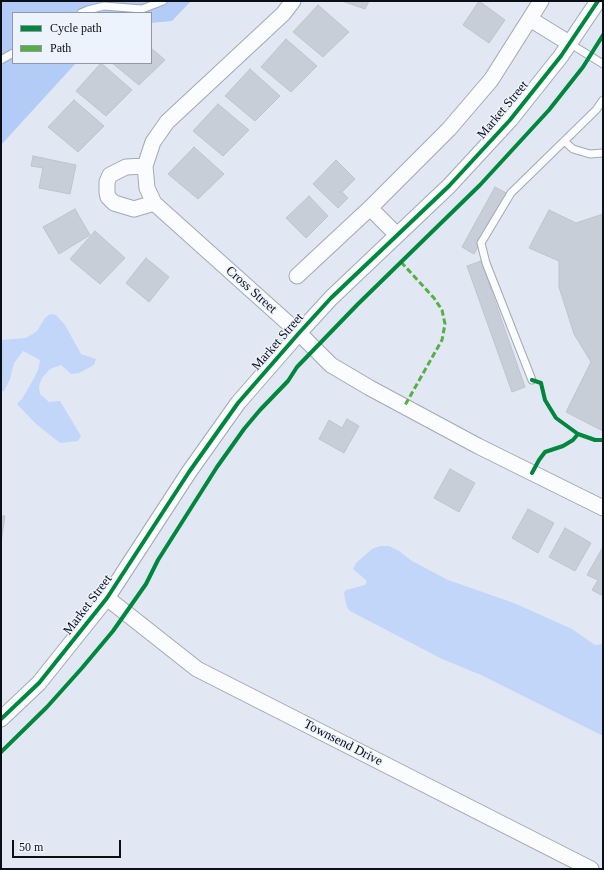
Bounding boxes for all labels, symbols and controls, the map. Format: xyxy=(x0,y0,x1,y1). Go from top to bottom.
legend xyxy=(12,12,152,64)
text: Cycle path xyxy=(50,21,102,35)
text: Path xyxy=(50,41,71,55)
street label: Market Street xyxy=(474,78,532,142)
street label: Cross Street xyxy=(222,263,280,317)
street label: Market Street xyxy=(249,310,307,374)
street label: Market Street xyxy=(60,572,116,638)
street label: Townsend Drive xyxy=(301,717,385,769)
scale bar xyxy=(14,832,123,858)
text: 50 m xyxy=(19,840,43,854)

